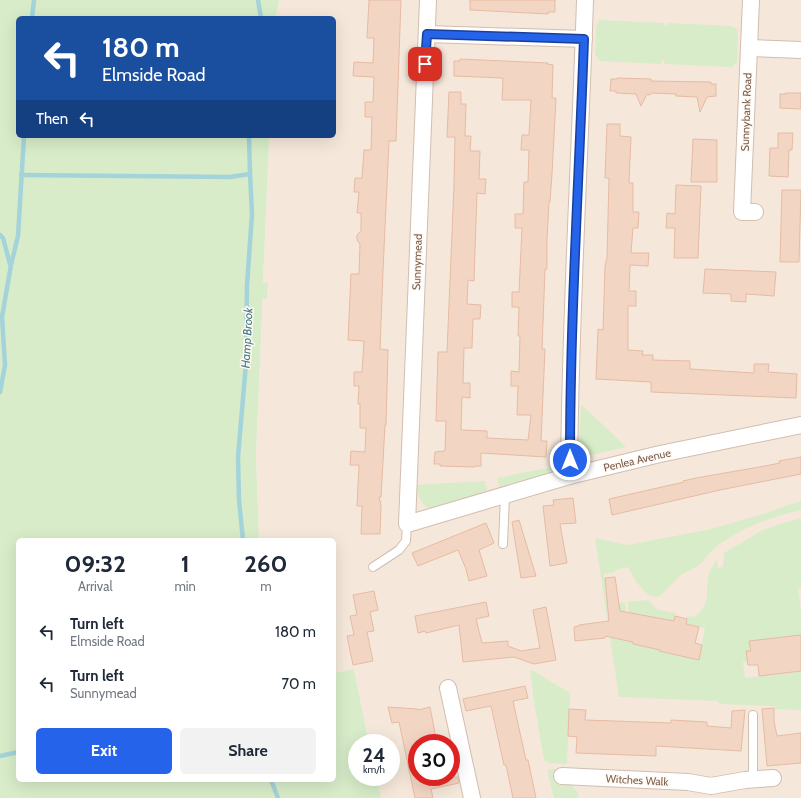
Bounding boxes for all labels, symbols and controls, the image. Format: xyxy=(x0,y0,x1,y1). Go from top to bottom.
text: 180 m xyxy=(102,30,180,64)
icon: left xyxy=(36,32,88,84)
pin xyxy=(408,47,442,81)
icon: arrive xyxy=(414,53,436,75)
text: Elmside Road xyxy=(102,64,206,86)
street label: Sunnybank Road xyxy=(738,72,754,152)
icon: left xyxy=(76,108,98,130)
text: Then xyxy=(36,110,68,128)
street label: Sunnymead xyxy=(409,234,425,290)
water label: Hamp Brook xyxy=(237,306,256,369)
position arrow xyxy=(549,439,591,481)
street label: Penlea Avenue xyxy=(602,445,672,475)
text: 09:32 xyxy=(65,549,126,578)
text: 1 xyxy=(181,549,190,578)
text: 260 xyxy=(244,549,287,578)
text: Arrival xyxy=(78,578,113,594)
text: min xyxy=(174,578,196,594)
text: m xyxy=(260,578,272,594)
text: Turn left xyxy=(70,615,124,633)
icon: left xyxy=(36,621,58,643)
text: 180 m xyxy=(275,623,316,641)
text: Elmside Road xyxy=(70,633,145,649)
text: Turn left xyxy=(70,667,124,685)
icon: left xyxy=(36,673,58,695)
text: 70 m xyxy=(282,675,316,693)
text: Sunnymead xyxy=(70,685,137,701)
button: Exit xyxy=(36,728,172,774)
button: Share xyxy=(180,728,316,774)
speed limit sign: 30 xyxy=(408,734,460,786)
text: 24 xyxy=(363,743,386,767)
text: km/h xyxy=(363,763,385,776)
street label: Witches Walk xyxy=(605,771,669,789)

